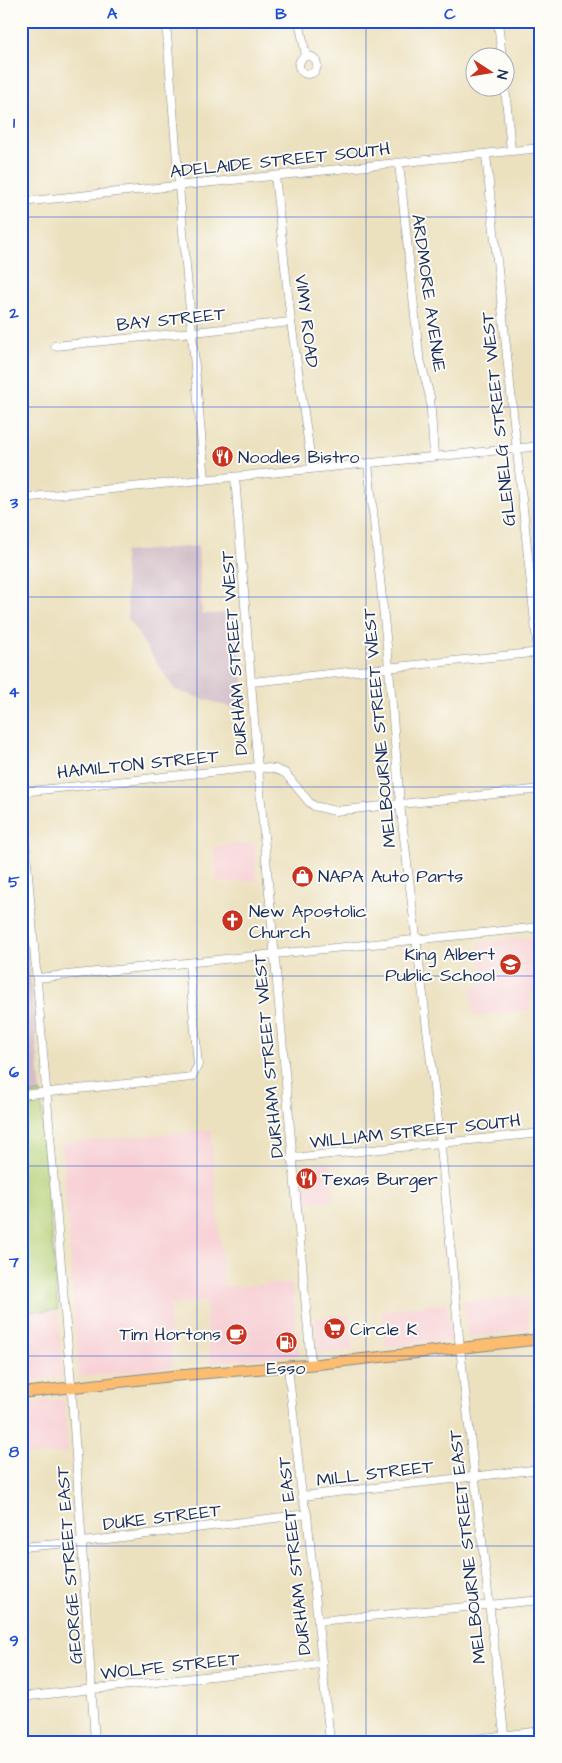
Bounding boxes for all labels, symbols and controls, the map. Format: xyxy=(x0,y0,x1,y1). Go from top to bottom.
text: A xyxy=(107,3,118,25)
text: B xyxy=(275,3,287,25)
text: C xyxy=(444,3,456,25)
north arrow xyxy=(464,48,514,98)
text: N xyxy=(491,68,512,81)
text: 1 xyxy=(13,112,16,134)
street label: ADELAIDE STREET SOUTH xyxy=(169,136,391,184)
street label: ARDMORE AVENUE xyxy=(405,213,452,374)
street label: VIMY ROAD xyxy=(288,273,325,369)
street label: BAY STREET xyxy=(115,301,227,338)
text: 2 xyxy=(8,302,19,324)
street label: GLENELG STREET WEST xyxy=(475,310,522,527)
restaurant icon: Noodles Bistro xyxy=(210,445,234,469)
place label: Noodles Bistro xyxy=(238,445,359,470)
text: 3 xyxy=(9,492,19,514)
street label: DURHAM STREET WEST xyxy=(215,549,254,756)
street label: MELBOURNE STREET WEST xyxy=(356,606,402,849)
text: 4 xyxy=(9,681,20,703)
street label: HAMILTON STREET xyxy=(56,743,221,785)
shop icon: NAPA Auto Parts xyxy=(290,864,314,888)
place label: NAPA Auto Parts xyxy=(318,864,463,889)
text: 5 xyxy=(8,871,20,893)
place label: New Apostolic Church xyxy=(249,899,367,945)
church icon: New Apostolic Church xyxy=(221,909,245,933)
place label: King Albert Public School xyxy=(385,942,496,988)
street label: DURHAM STREET WEST xyxy=(247,952,290,1159)
school or university icon: King Albert Public School xyxy=(499,952,523,976)
text: 6 xyxy=(9,1061,19,1083)
street label: WILLIAM STREET SOUTH xyxy=(308,1108,522,1155)
restaurant icon: Texas Burger xyxy=(294,1167,318,1191)
place label: Texas Burger xyxy=(322,1167,438,1193)
text: 7 xyxy=(8,1251,19,1273)
supermarket icon: Circle K xyxy=(322,1317,346,1341)
place label: Circle K xyxy=(350,1317,418,1342)
place label: Tim Hortons xyxy=(119,1322,221,1347)
cafe icon: Tim Hortons xyxy=(225,1322,249,1346)
fuel station icon: Esso xyxy=(274,1331,298,1355)
place label: Esso xyxy=(267,1356,305,1381)
street label: MELBOURNE STREET EAST xyxy=(443,1428,492,1665)
text: 8 xyxy=(9,1441,20,1463)
street label: MILL STREET xyxy=(315,1454,436,1493)
street label: DURHAM STREET EAST xyxy=(272,1455,317,1656)
street label: GEORGE STREET EAST xyxy=(50,1464,89,1665)
street label: DUKE STREET xyxy=(102,1498,223,1537)
text: 9 xyxy=(9,1630,19,1652)
street label: WOLFE STREET xyxy=(99,1647,242,1686)

